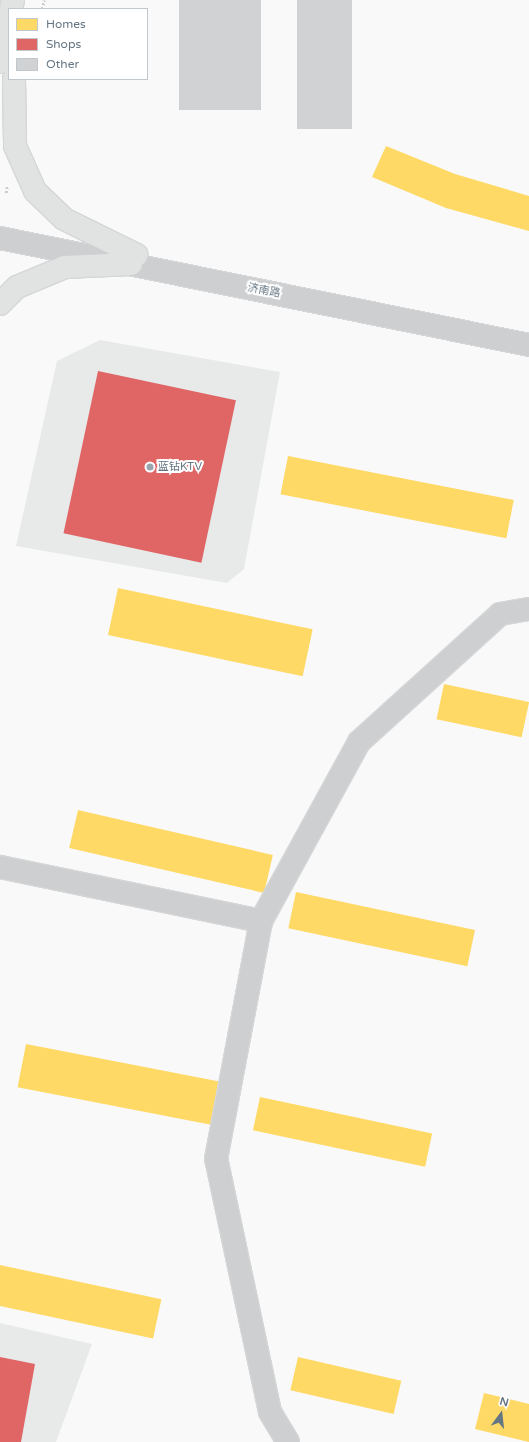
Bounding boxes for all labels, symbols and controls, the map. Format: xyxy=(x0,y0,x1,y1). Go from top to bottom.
legend xyxy=(8,8,148,80)
text: Homes xyxy=(46,17,86,31)
text: Shops xyxy=(46,37,81,51)
text: Other xyxy=(46,57,79,71)
street label: 济南路 xyxy=(247,281,281,301)
place label: 蓝钻KTV xyxy=(158,460,202,474)
marker: 蓝钻KTV xyxy=(145,462,155,472)
north arrow xyxy=(481,1394,521,1434)
text: N xyxy=(498,1395,510,1409)

